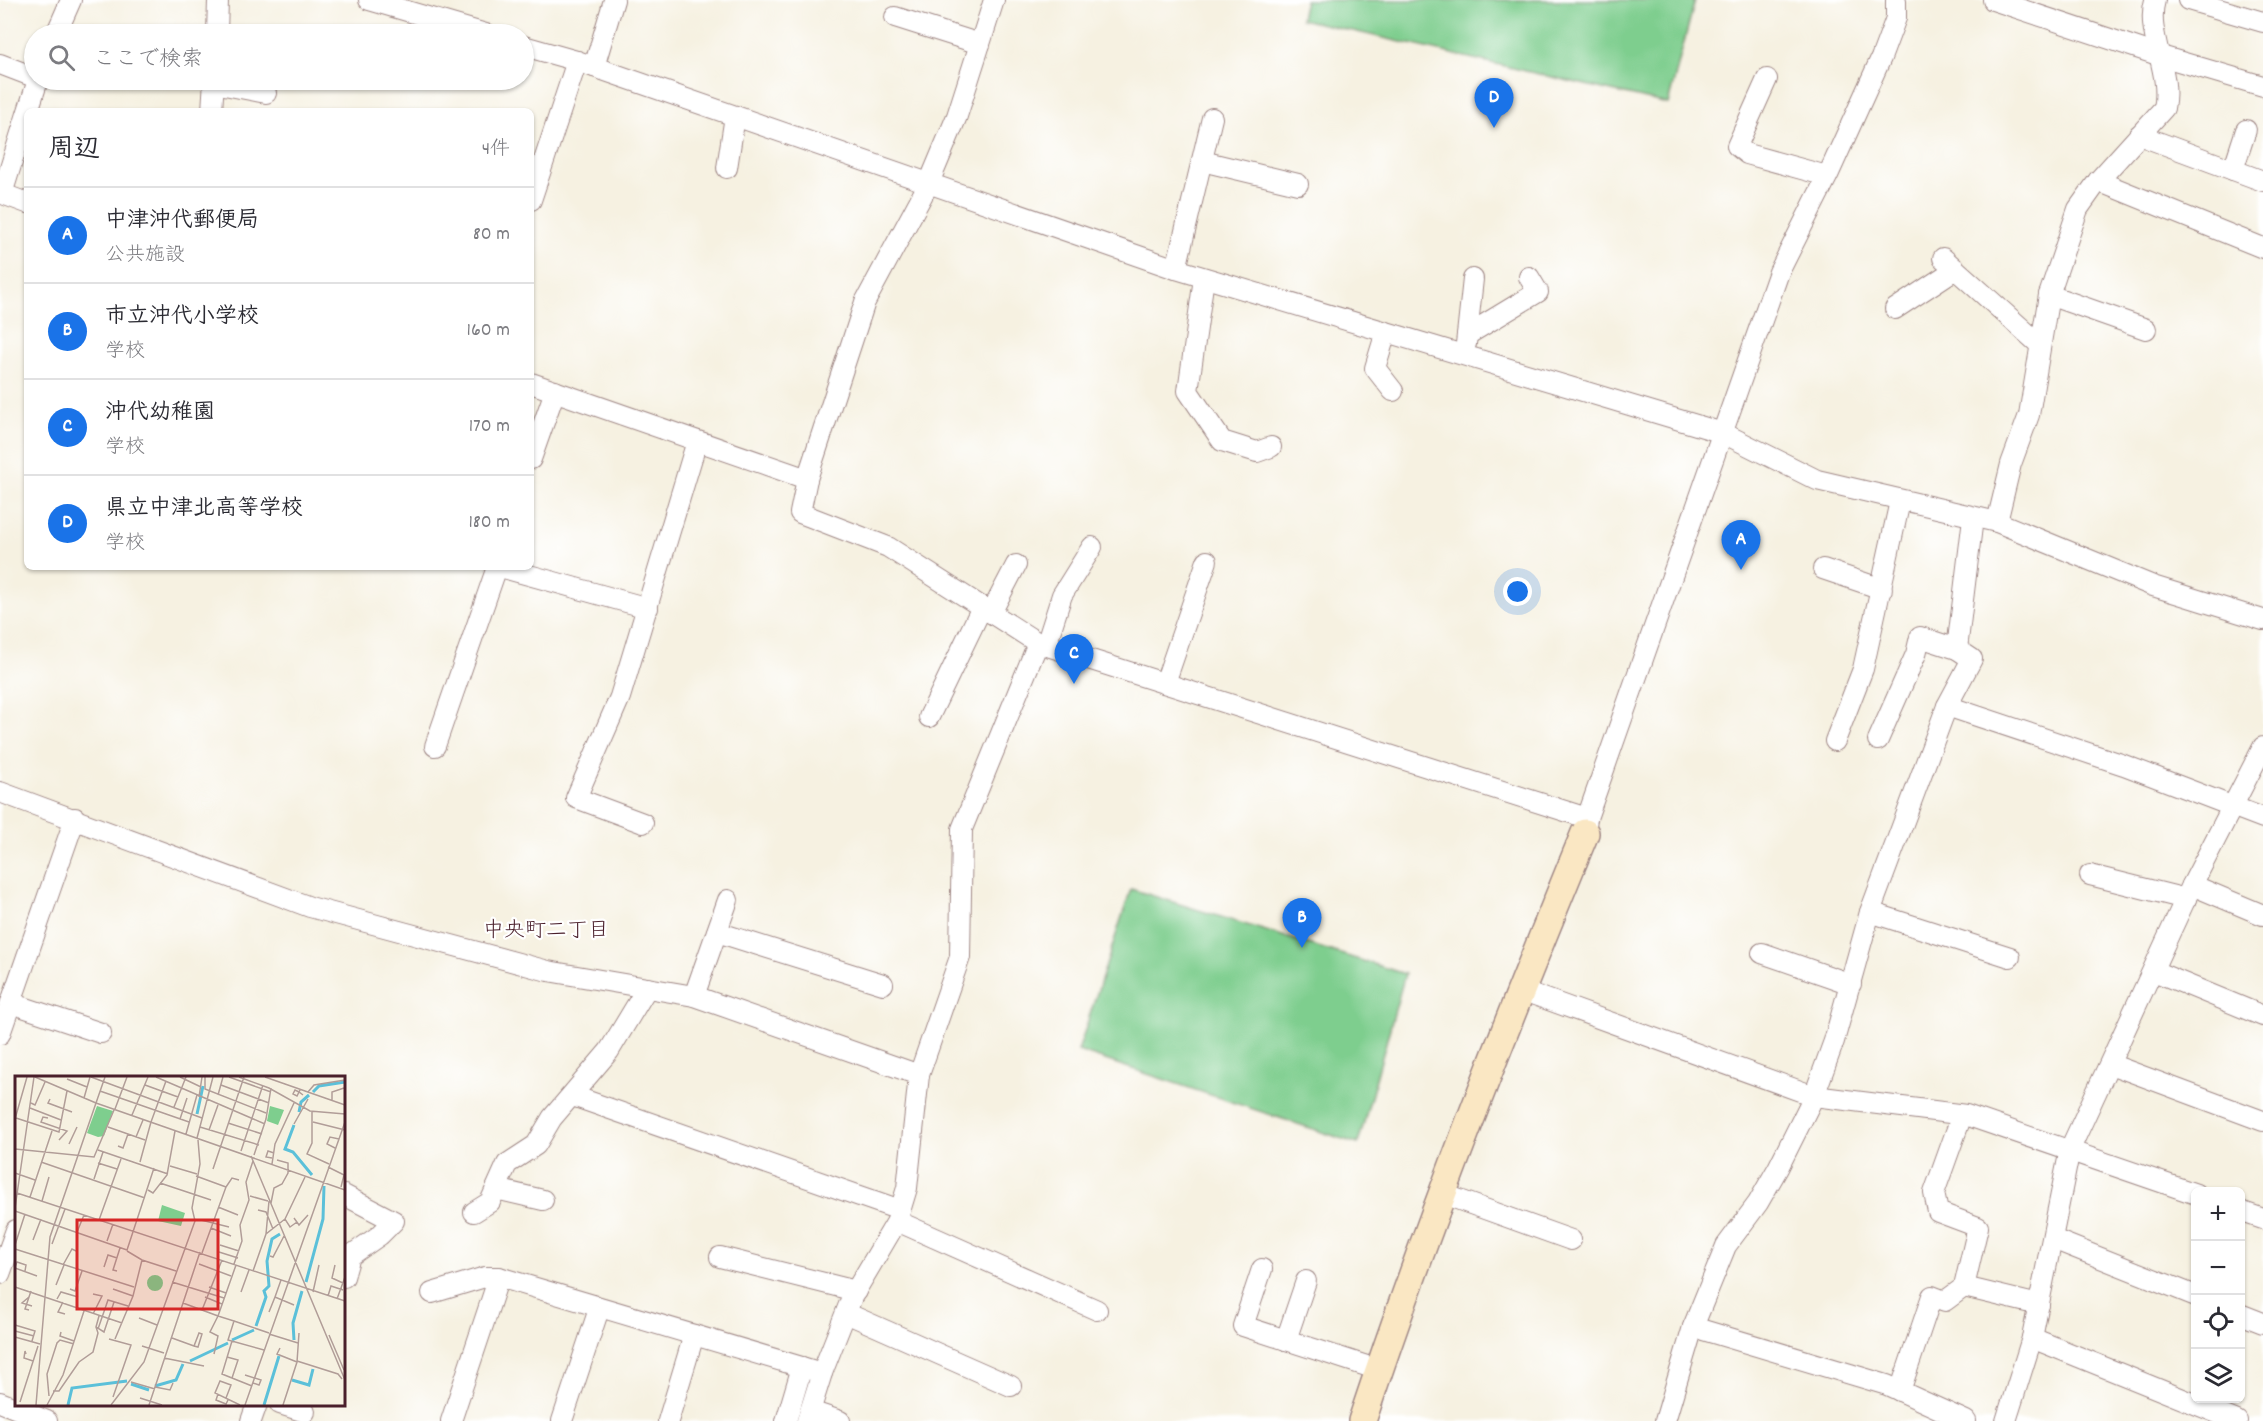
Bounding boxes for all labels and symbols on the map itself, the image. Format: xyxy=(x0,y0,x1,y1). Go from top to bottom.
pin: D xyxy=(1474,78,1514,128)
pin: A xyxy=(1722,520,1760,570)
your location xyxy=(1503,577,1532,606)
pin: C xyxy=(1054,634,1094,684)
pin: B xyxy=(1282,898,1322,948)
district label: 中央町二丁目 xyxy=(483,917,609,947)
inset map xyxy=(15,1076,345,1406)

